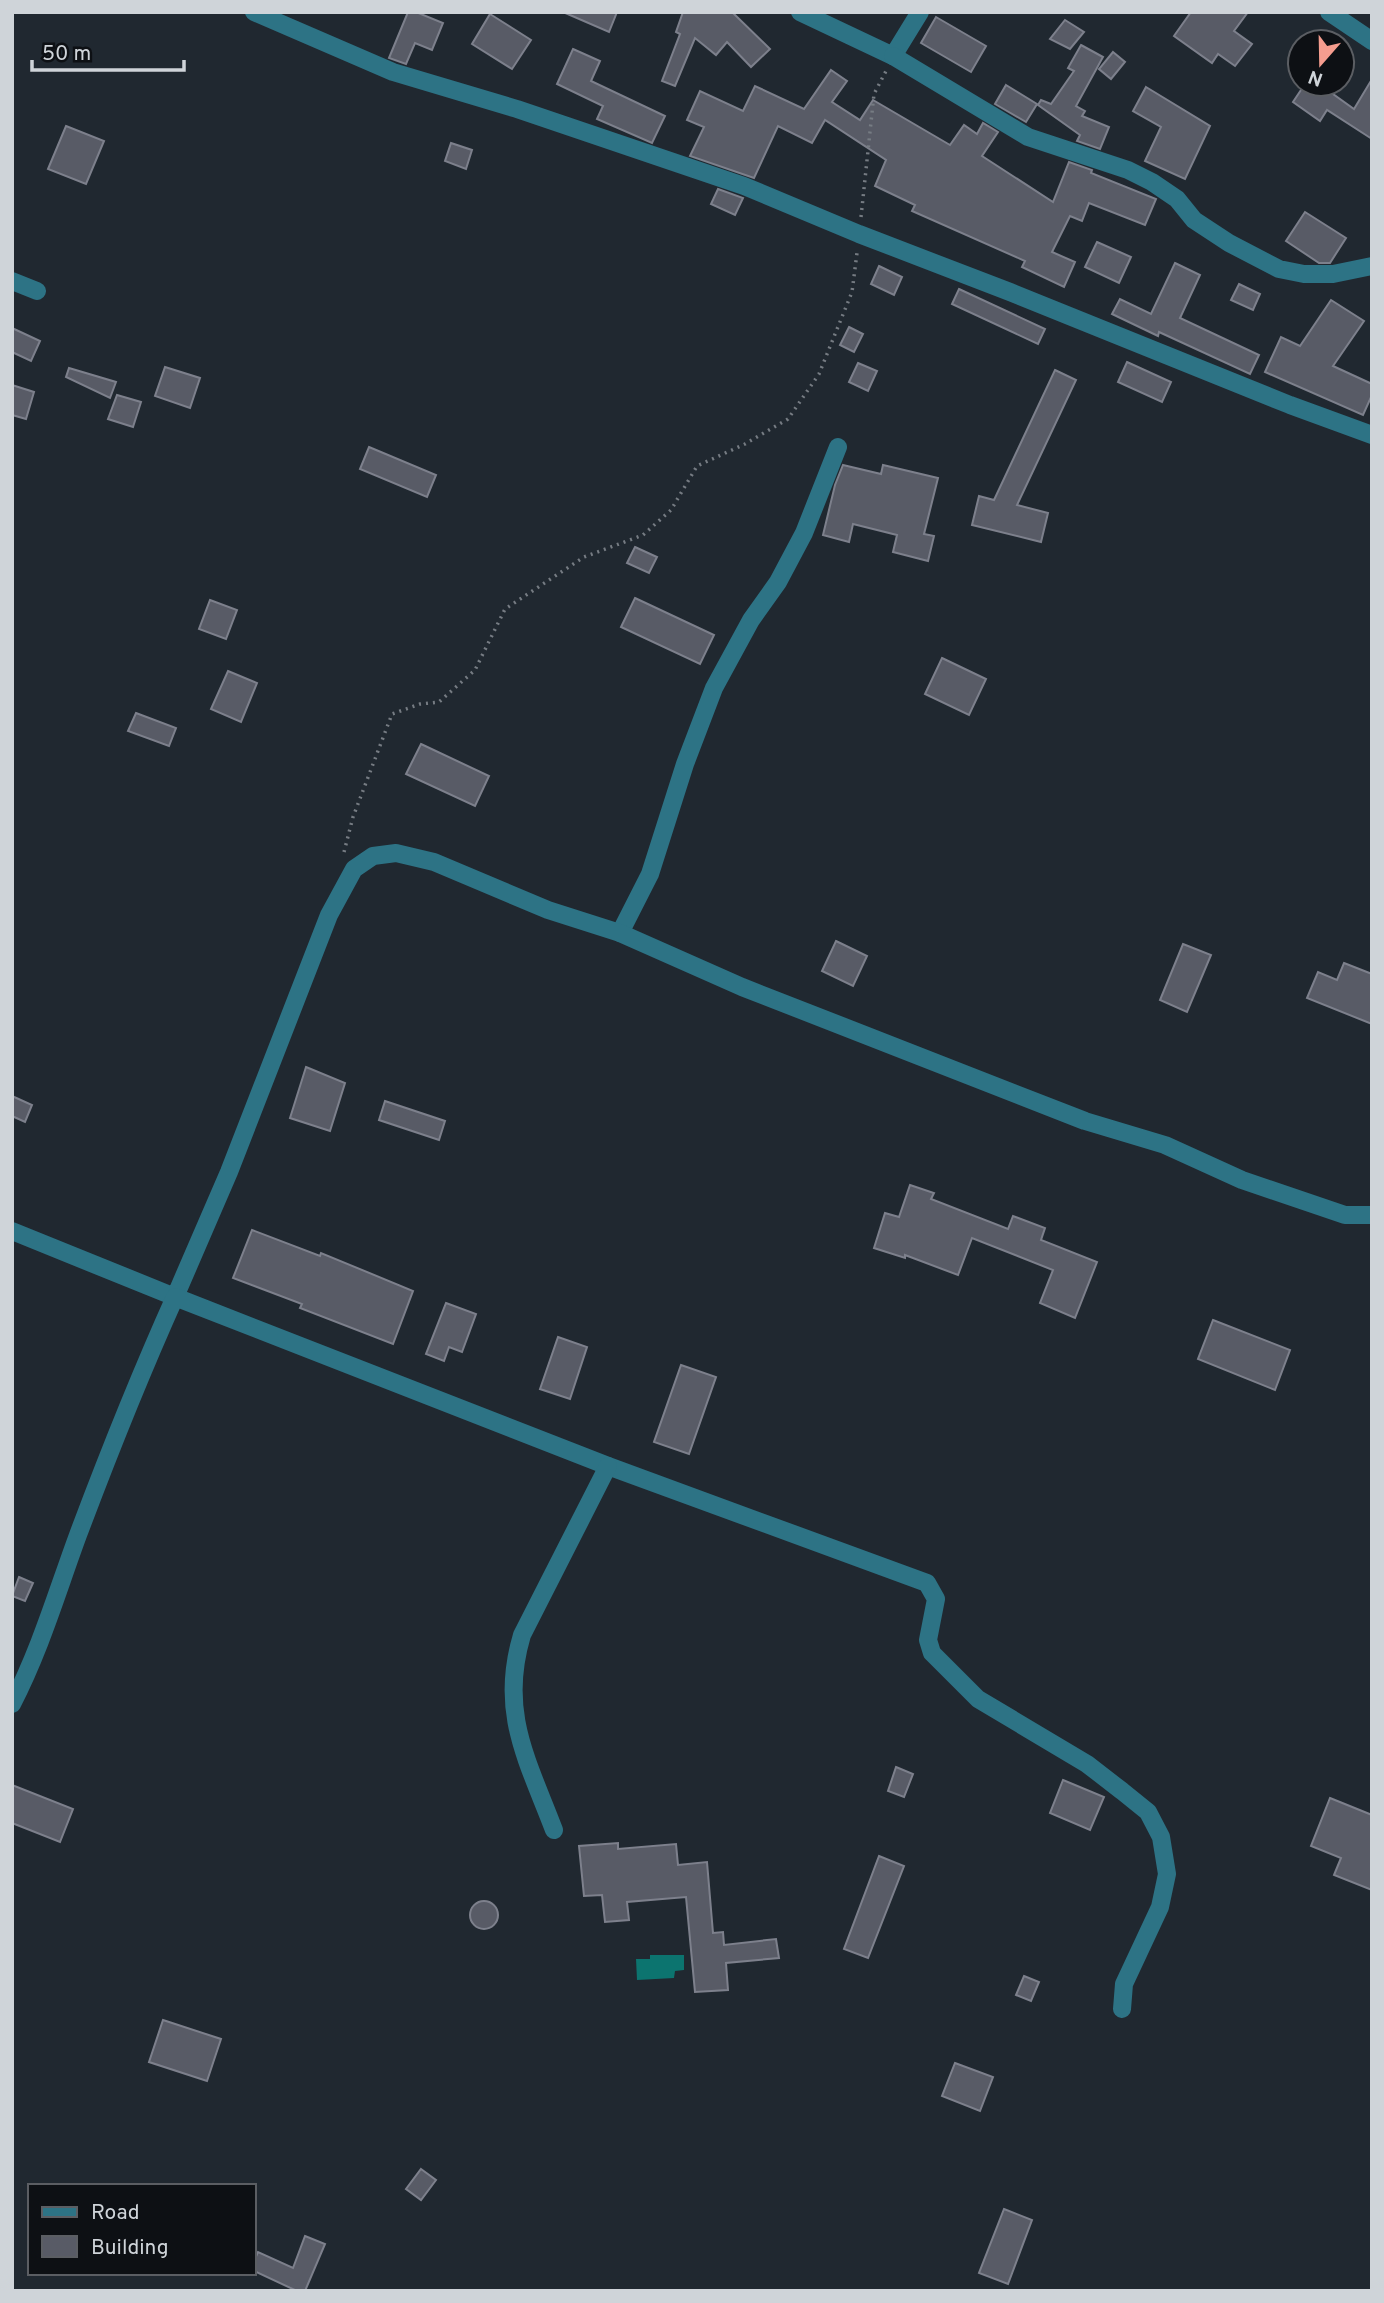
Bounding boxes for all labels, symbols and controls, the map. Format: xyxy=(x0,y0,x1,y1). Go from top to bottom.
scale bar xyxy=(32,28,184,72)
north arrow xyxy=(1286,28,1356,98)
text: 50 m xyxy=(42,41,91,68)
text: N xyxy=(1305,63,1326,91)
legend xyxy=(28,2184,256,2275)
text: Road xyxy=(91,2200,140,2227)
text: Building xyxy=(91,2235,169,2262)

